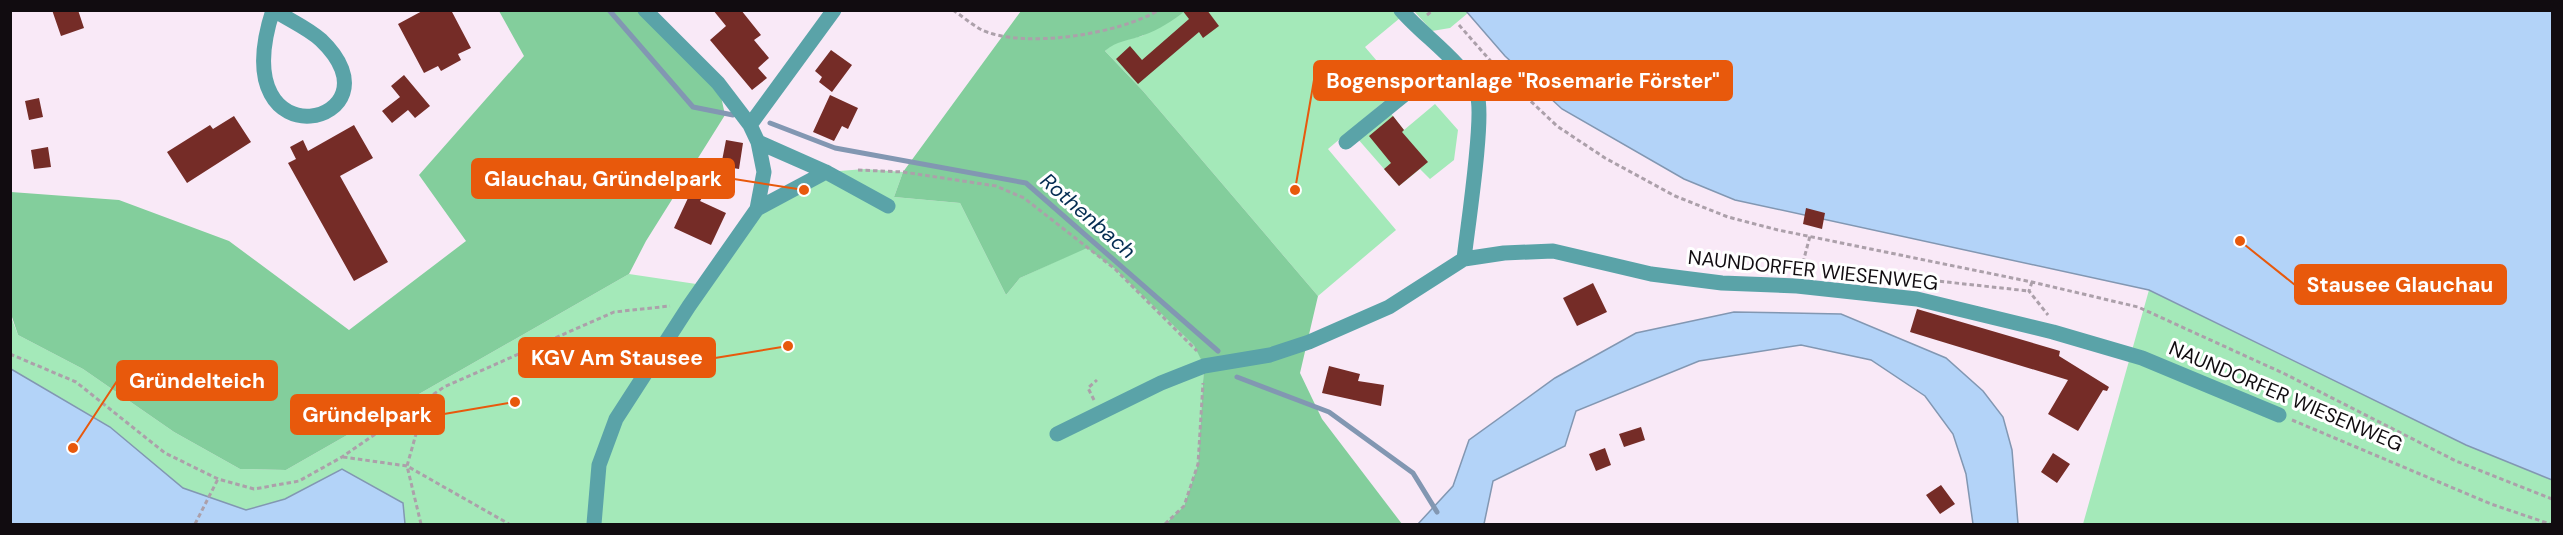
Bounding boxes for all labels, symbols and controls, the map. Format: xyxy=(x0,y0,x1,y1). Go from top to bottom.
callout: Bogensportanlage "Rosemarie Förster" xyxy=(1314,61,1732,100)
text: Bogensportanlage "Rosemarie Förster" xyxy=(1326,67,1720,95)
callout: Glauchau, Gründelpark xyxy=(472,159,734,198)
text: Glauchau, Gründelpark xyxy=(484,165,722,193)
water label: Rothenbach xyxy=(1035,167,1141,265)
street label: NAUNDORFER WIESENWEG xyxy=(1687,244,1939,296)
callout: Stausee Glauchau xyxy=(2295,265,2506,304)
text: Stausee Glauchau xyxy=(2307,271,2493,299)
street label: NAUNDORFER WIESENWEG xyxy=(2165,335,2407,457)
callout: KGV Am Stausee xyxy=(519,338,715,377)
text: KGV Am Stausee xyxy=(531,344,703,372)
callout: Gründelteich xyxy=(117,361,277,400)
text: Gründelteich xyxy=(129,367,265,395)
callout: Gründelpark xyxy=(291,395,444,434)
text: Gründelpark xyxy=(302,401,432,429)

